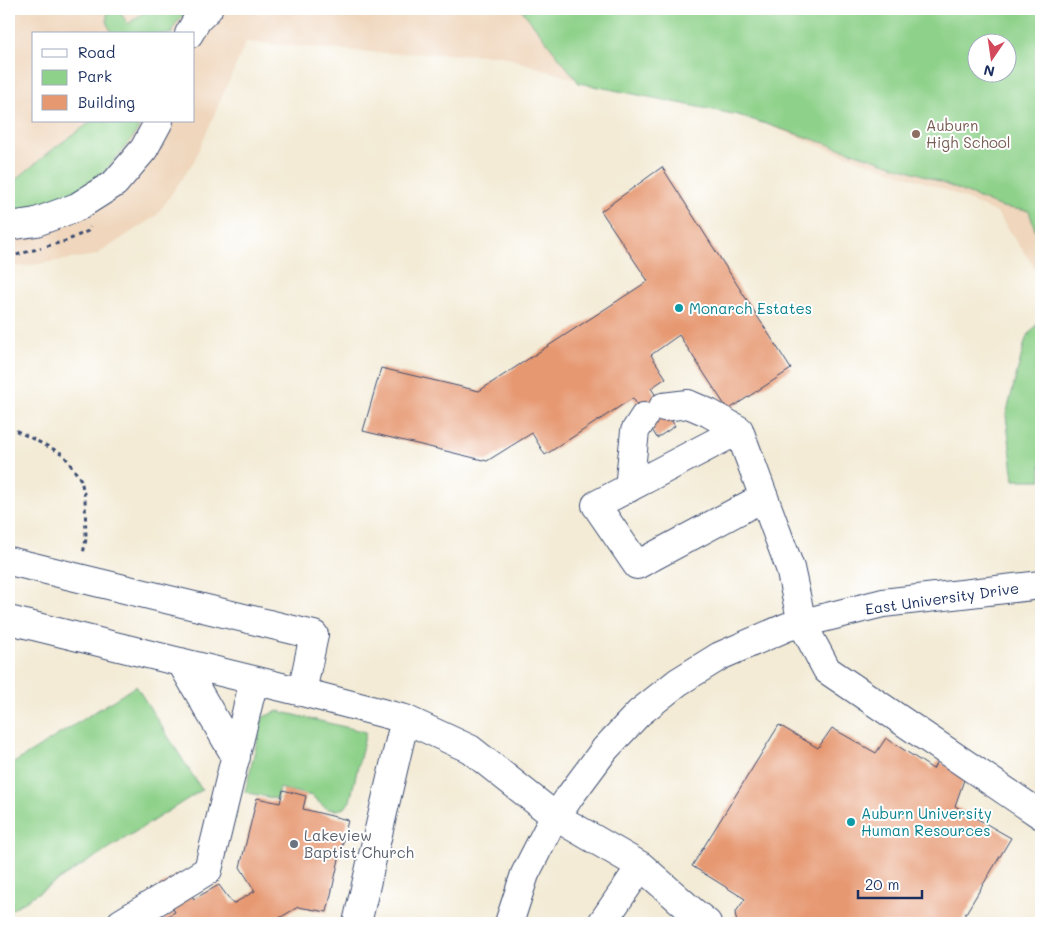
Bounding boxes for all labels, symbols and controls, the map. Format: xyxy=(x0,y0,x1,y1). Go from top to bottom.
legend xyxy=(32,32,195,122)
north arrow xyxy=(968,32,1018,82)
text: Road xyxy=(78,42,115,62)
text: N xyxy=(982,61,996,82)
text: Park xyxy=(78,66,112,86)
text: Building xyxy=(78,92,135,112)
place label: Auburn High School xyxy=(926,115,1011,152)
marker: Auburn High School xyxy=(910,128,922,140)
place label: Monarch Estates xyxy=(689,298,812,318)
marker: Monarch Estates xyxy=(673,302,685,314)
street label: East University Drive xyxy=(864,577,1020,619)
place label: Auburn University Human Resources xyxy=(861,803,992,840)
marker: Auburn University Human Resources xyxy=(845,816,857,828)
place label: Lakeview Baptist Church xyxy=(304,825,414,862)
marker: Lakeview Baptist Church xyxy=(288,838,300,850)
scale bar xyxy=(858,867,921,899)
text: 20 m xyxy=(865,874,899,894)

